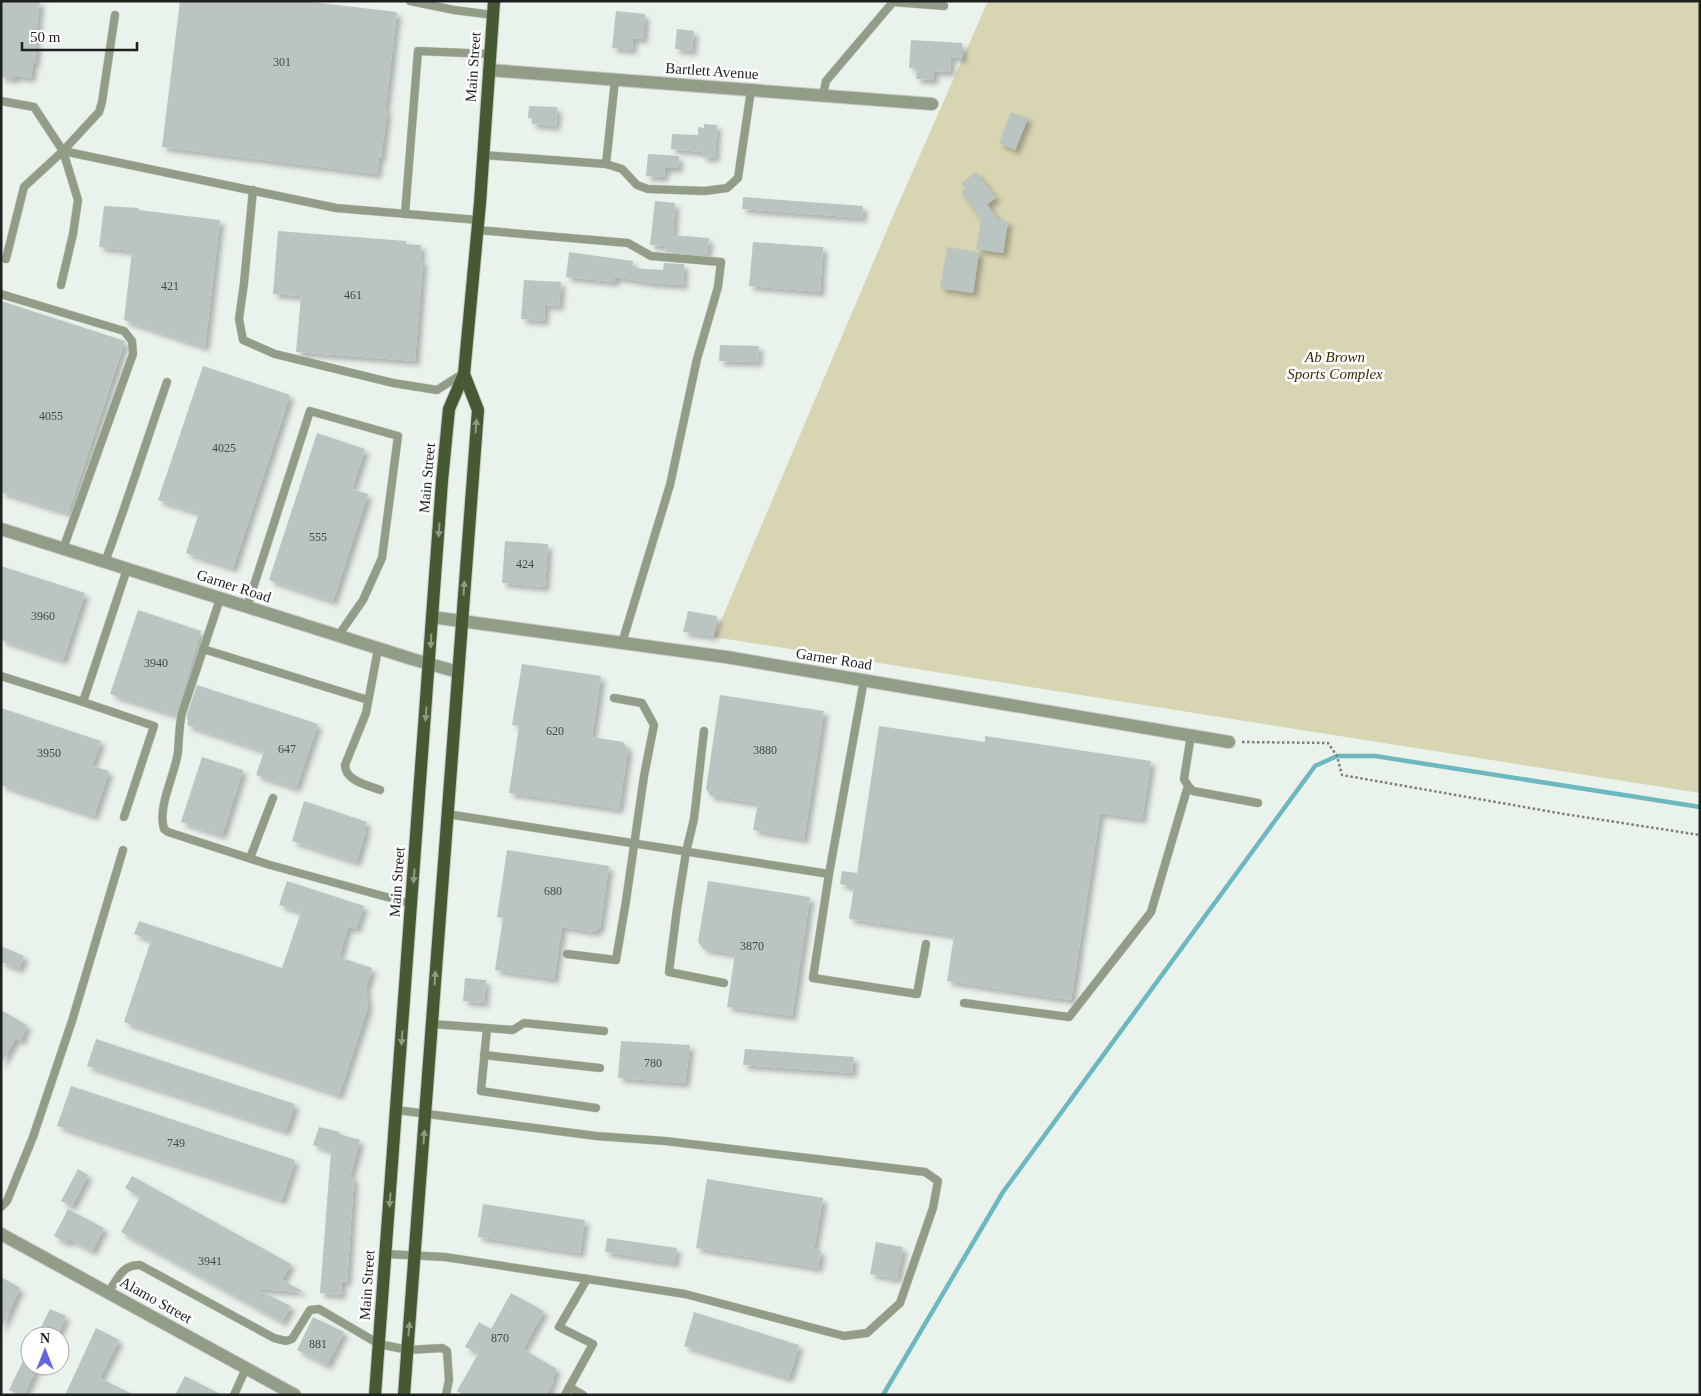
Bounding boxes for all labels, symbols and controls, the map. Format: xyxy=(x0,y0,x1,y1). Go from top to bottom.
scale bar xyxy=(22,20,138,52)
text: 50 m xyxy=(30,29,61,45)
street label: Main Street xyxy=(463,30,483,103)
house number: 301 xyxy=(273,55,291,69)
street label: Bartlett Avenue xyxy=(665,60,760,82)
house number: 421 xyxy=(161,279,179,293)
house number: 461 xyxy=(344,288,362,302)
park label: Ab Brown Sports Complex xyxy=(1287,349,1383,382)
house number: 4055 xyxy=(39,409,63,423)
one-way arrow xyxy=(473,418,481,434)
house number: 4025 xyxy=(212,441,236,455)
street label: Main Street xyxy=(416,441,438,514)
one-way arrow xyxy=(434,522,442,538)
house number: 555 xyxy=(309,530,327,544)
house number: 424 xyxy=(516,557,534,571)
street label: Garner Road xyxy=(195,566,274,606)
one-way arrow xyxy=(460,580,468,596)
house number: 3960 xyxy=(31,609,55,623)
one-way arrow xyxy=(427,633,435,649)
street label: Garner Road xyxy=(795,645,874,673)
house number: 3940 xyxy=(144,656,168,670)
one-way arrow xyxy=(422,706,430,722)
house number: 620 xyxy=(546,724,564,738)
house number: 647 xyxy=(278,742,296,756)
house number: 3880 xyxy=(753,743,777,757)
house number: 3950 xyxy=(37,746,61,760)
street label: Main Street xyxy=(387,845,407,918)
one-way arrow xyxy=(410,868,418,884)
house number: 680 xyxy=(544,884,562,898)
house number: 3870 xyxy=(740,939,764,953)
one-way arrow xyxy=(432,970,440,986)
one-way arrow xyxy=(398,1030,406,1046)
house number: 780 xyxy=(644,1056,662,1070)
one-way arrow xyxy=(420,1129,428,1145)
house number: 749 xyxy=(167,1136,185,1150)
one-way arrow xyxy=(386,1192,394,1208)
street label: Main Street xyxy=(357,1248,377,1321)
house number: 3941 xyxy=(198,1254,222,1268)
street label: Alamo Street xyxy=(117,1274,195,1327)
one-way arrow xyxy=(406,1320,414,1336)
north arrow xyxy=(20,1326,70,1376)
text: N xyxy=(40,1331,50,1346)
house number: 870 xyxy=(491,1331,509,1345)
house number: 881 xyxy=(309,1337,327,1351)

